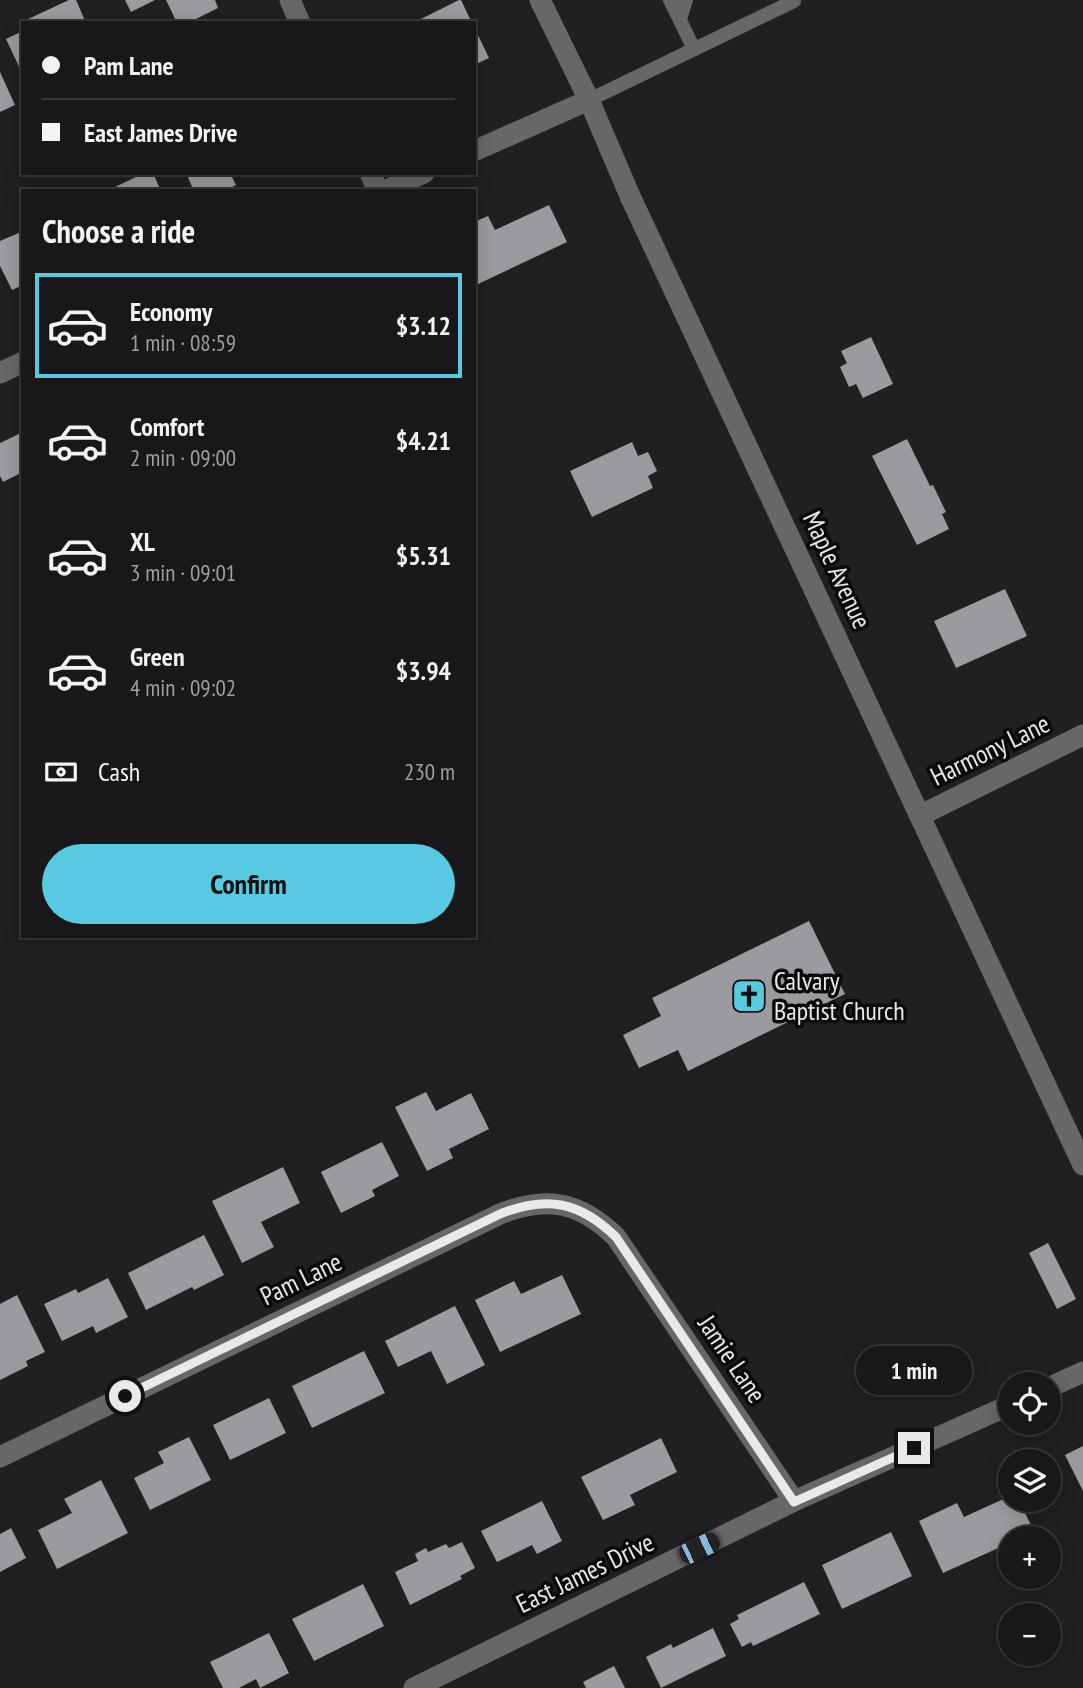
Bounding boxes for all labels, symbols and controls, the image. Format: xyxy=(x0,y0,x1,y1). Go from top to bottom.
text: Pam Lane xyxy=(84,49,174,82)
text: East James Drive xyxy=(84,116,238,149)
text: Choose a ride xyxy=(42,210,195,252)
icon: car xyxy=(46,294,109,357)
text: Economy xyxy=(130,295,212,328)
text: $3.12 xyxy=(396,309,451,342)
text: 1 min · 08:59 xyxy=(130,328,236,357)
icon: car xyxy=(46,409,109,472)
text: Comfort xyxy=(130,410,204,443)
text: $4.21 xyxy=(396,424,451,457)
text: 2 min · 09:00 xyxy=(130,443,236,472)
street label: Maple Avenue xyxy=(796,506,879,634)
icon: car xyxy=(46,524,109,587)
text: XL xyxy=(130,525,155,558)
text: $5.31 xyxy=(396,539,451,572)
text: 3 min · 09:01 xyxy=(130,558,236,587)
icon: car xyxy=(46,639,109,702)
text: Green xyxy=(130,640,185,673)
text: $3.94 xyxy=(396,654,451,687)
text: 4 min · 09:02 xyxy=(130,673,236,702)
street label: Harmony Lane xyxy=(925,707,1055,793)
icon: cash xyxy=(42,753,80,791)
text: Cash xyxy=(98,755,140,788)
text: 230 m xyxy=(404,757,455,786)
button: Confirm xyxy=(42,844,455,924)
place label: Calvary Baptist Church xyxy=(774,964,905,1027)
church icon: Calvary Baptist Church xyxy=(730,977,768,1015)
street label: Pam Lane xyxy=(255,1245,347,1312)
street label: Jamie Lane xyxy=(691,1308,774,1409)
callout: 1 min xyxy=(856,1346,972,1396)
text: 1 min xyxy=(891,1356,937,1385)
map controls xyxy=(998,1372,1061,1666)
button: locate xyxy=(998,1372,1061,1435)
route start xyxy=(109,1380,141,1412)
route end xyxy=(898,1432,930,1464)
button: layers xyxy=(998,1449,1061,1512)
street label: East James Drive xyxy=(511,1525,659,1620)
button: + xyxy=(998,1526,1061,1589)
car xyxy=(676,1529,723,1567)
button: − xyxy=(998,1603,1061,1666)

